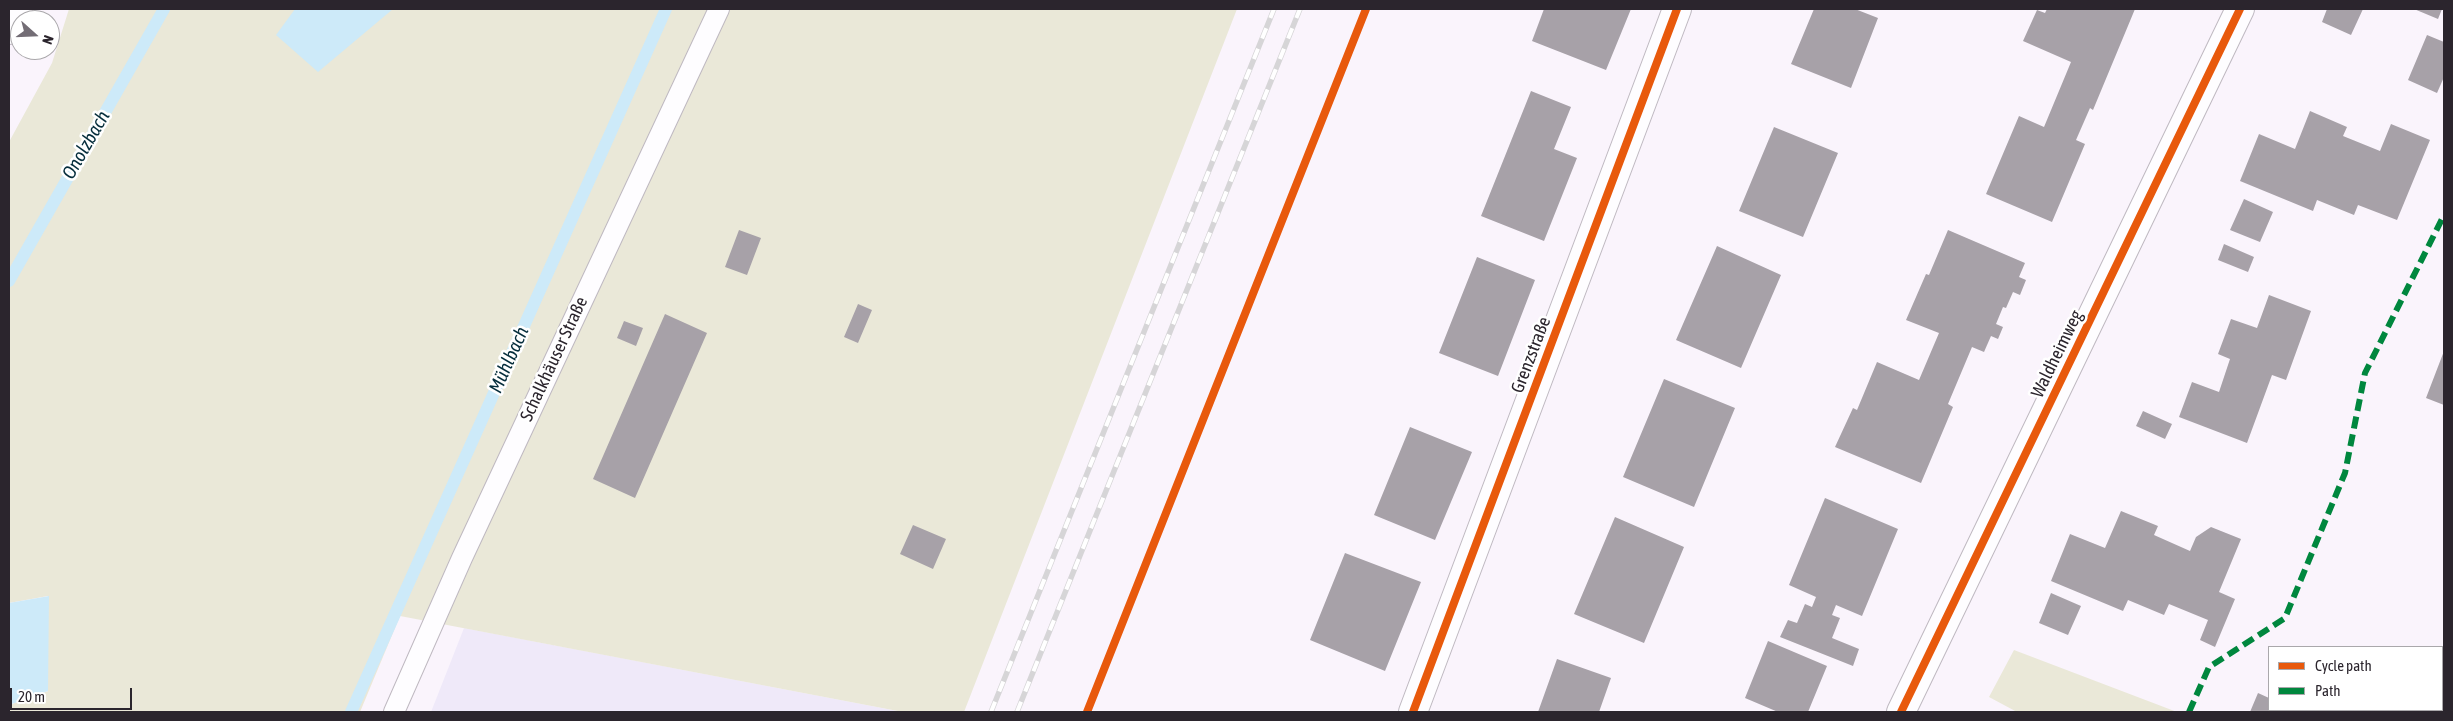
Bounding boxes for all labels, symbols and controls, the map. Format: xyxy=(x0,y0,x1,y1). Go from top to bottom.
north arrow xyxy=(10,10,60,60)
text: N xyxy=(39,33,57,46)
water label: Onolzbach xyxy=(57,107,115,183)
street label: Schalkhäuser Straße xyxy=(516,293,592,425)
street label: Waldheimweg xyxy=(2027,307,2087,401)
street label: Grenzstraße xyxy=(1507,314,1555,396)
water label: Mühlbach xyxy=(484,323,534,397)
legend xyxy=(2268,646,2443,711)
text: Cycle path xyxy=(2315,657,2372,674)
scale bar xyxy=(12,678,135,710)
text: Path xyxy=(2315,682,2341,699)
text: 20 m xyxy=(18,688,45,705)

